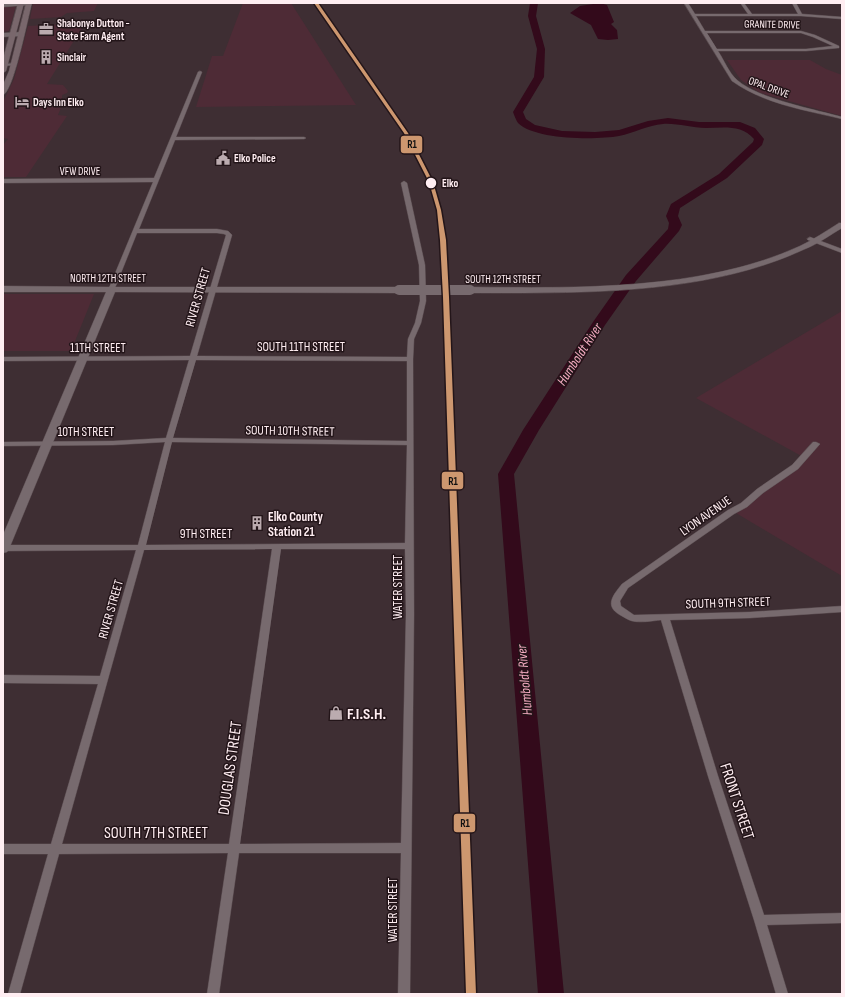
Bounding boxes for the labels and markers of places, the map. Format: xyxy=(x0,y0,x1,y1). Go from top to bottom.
place label: Shabonya Dutton - State Farm Agent xyxy=(57,17,130,43)
office icon: Shabonya Dutton - State Farm Agent xyxy=(38,21,54,37)
building icon: Sinclair xyxy=(38,49,54,65)
place label: Sinclair xyxy=(57,51,87,64)
hotel icon: Days Inn Elko xyxy=(14,94,30,110)
place label: Days Inn Elko xyxy=(33,96,84,109)
public building icon: Elko Police xyxy=(215,150,231,166)
place label: Elko Police xyxy=(234,152,276,165)
marker: Elko xyxy=(424,176,438,190)
place label: Elko xyxy=(442,177,458,190)
place label: Elko County Station 21 xyxy=(268,509,323,540)
building icon: Elko County Station 21 xyxy=(249,515,265,531)
shop icon: F.I.S.H. xyxy=(328,705,344,721)
place label: F.I.S.H. xyxy=(347,705,386,724)

